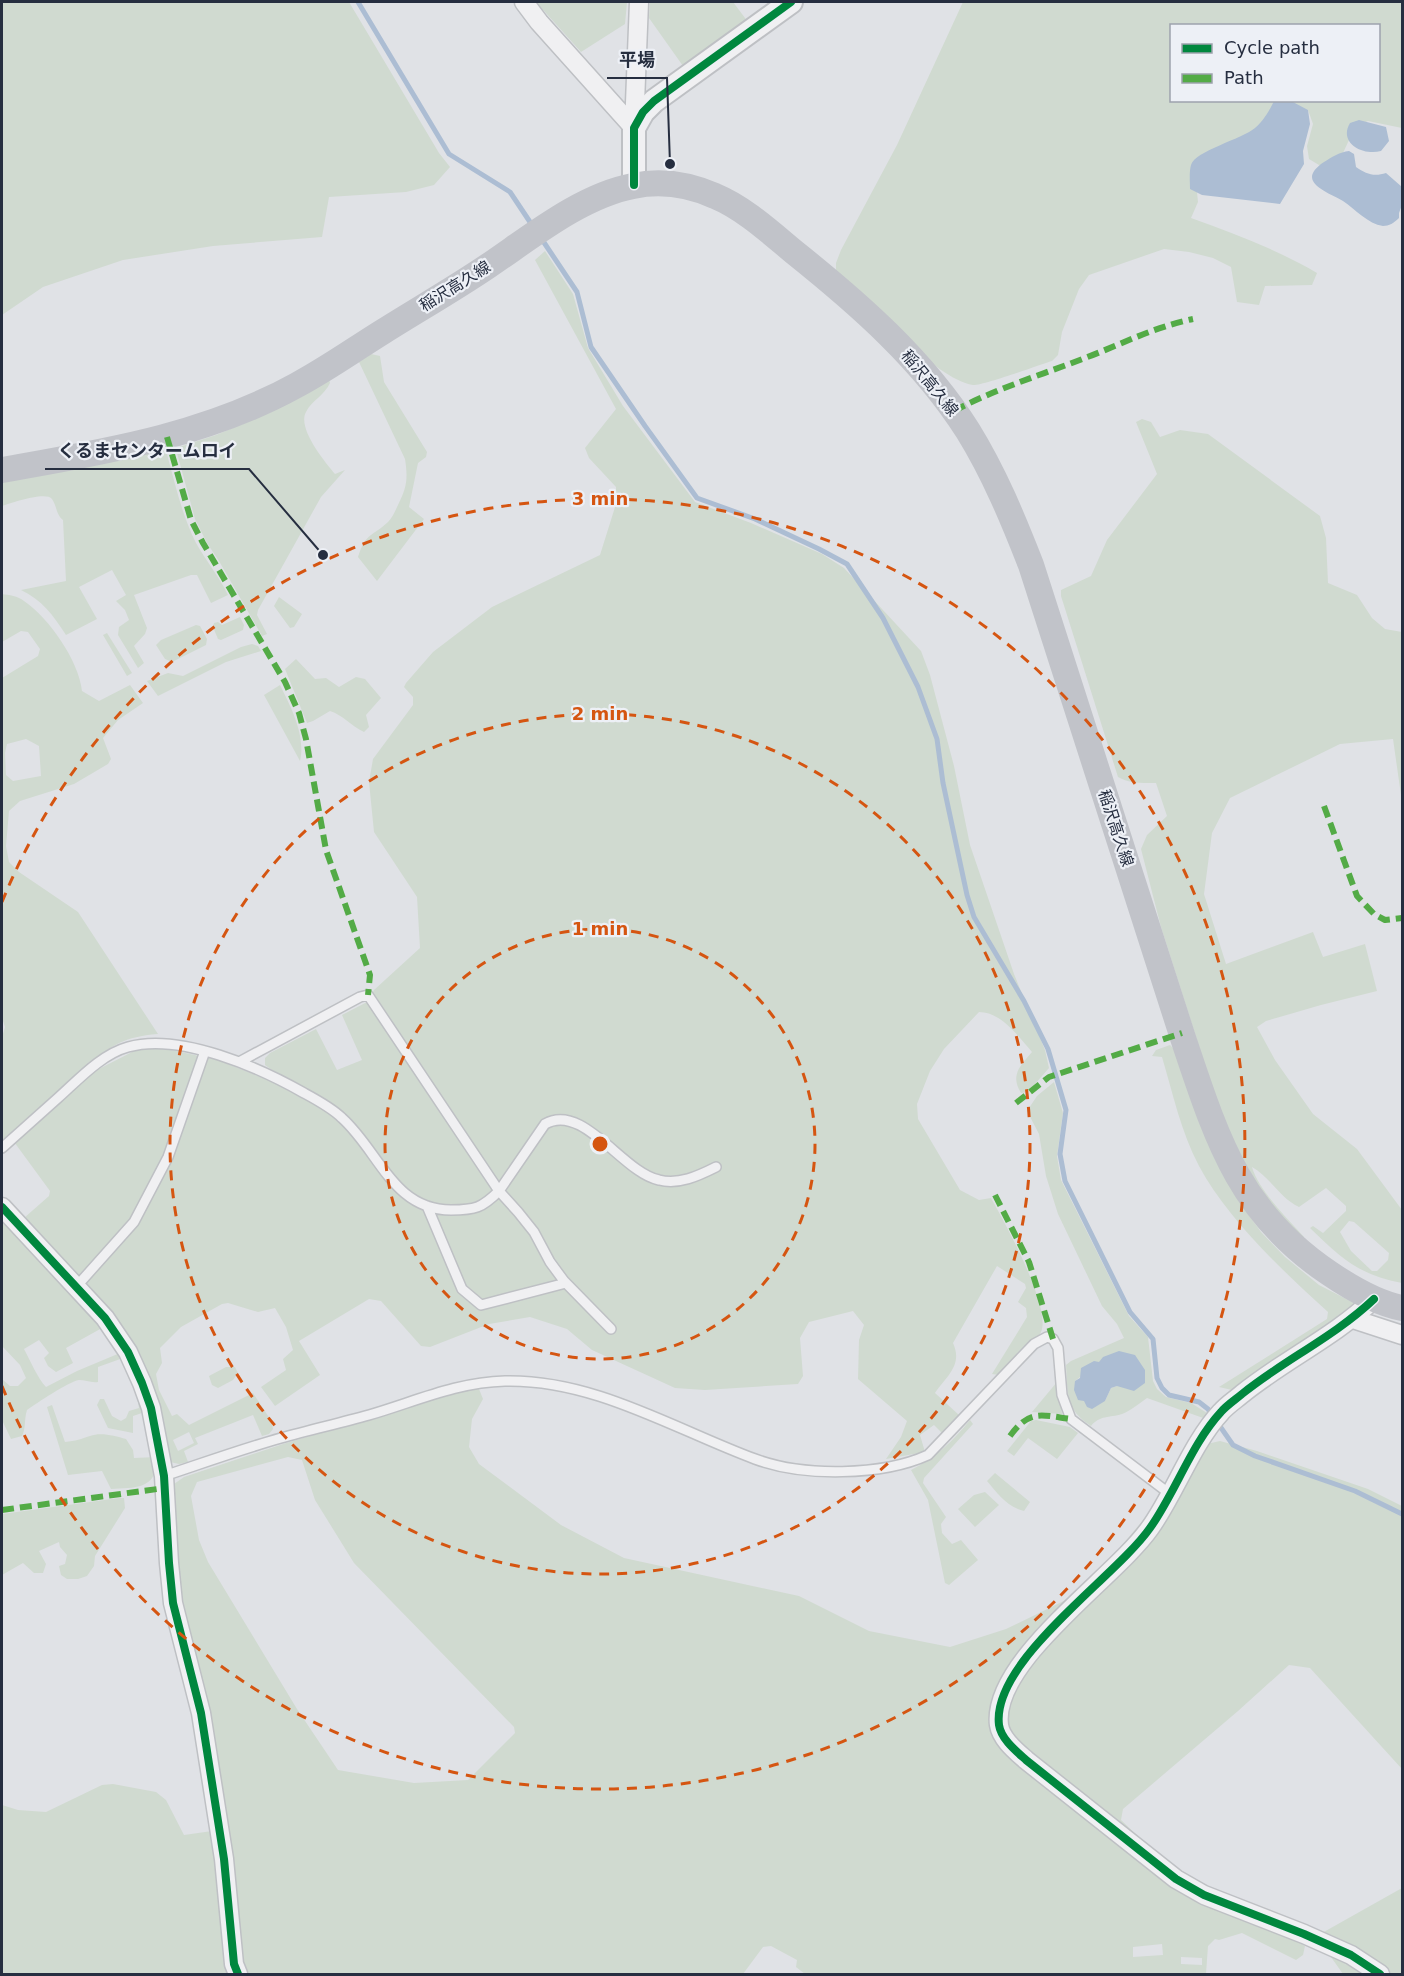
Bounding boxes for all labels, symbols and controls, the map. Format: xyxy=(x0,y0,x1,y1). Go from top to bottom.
legend xyxy=(1170,24,1380,102)
text: Cycle path xyxy=(1224,37,1320,58)
callout: 平場 xyxy=(607,42,667,78)
text: 平場 xyxy=(619,49,655,70)
text: Path xyxy=(1224,67,1264,88)
street label: 稲沢高久線 xyxy=(416,257,494,315)
street label: 稲沢高久線 xyxy=(897,346,963,420)
callout: くるまセンタームロイ xyxy=(45,433,249,469)
text: くるまセンタームロイ xyxy=(57,440,237,461)
text: 3 min xyxy=(572,488,628,509)
text: 2 min xyxy=(572,703,628,724)
street label: 稲沢高久線 xyxy=(1095,787,1137,869)
text: 1 min xyxy=(572,918,628,939)
centre of rings xyxy=(590,1134,610,1154)

